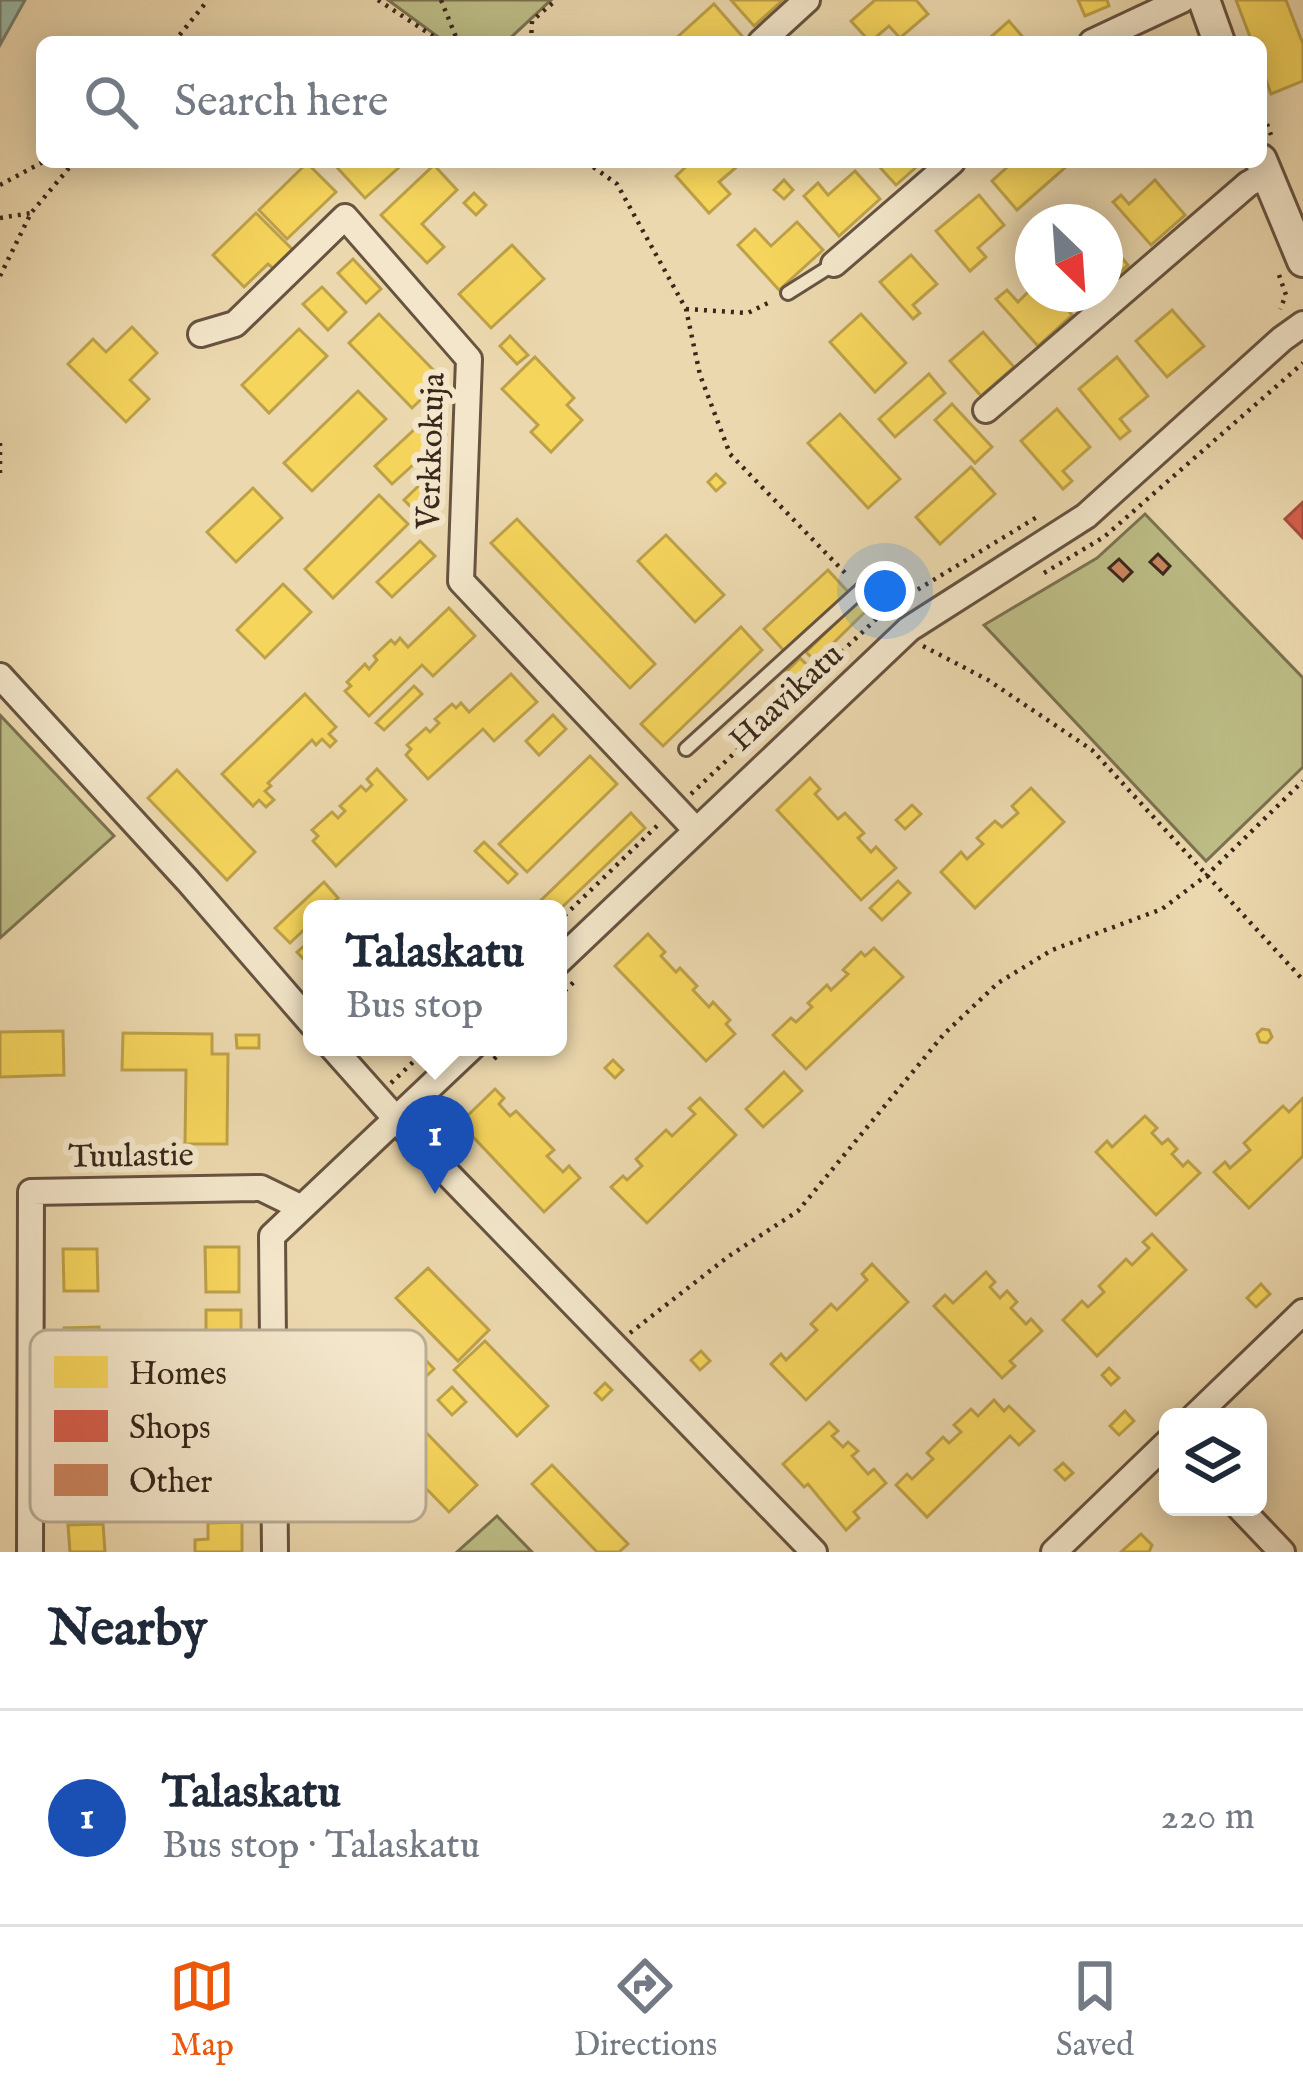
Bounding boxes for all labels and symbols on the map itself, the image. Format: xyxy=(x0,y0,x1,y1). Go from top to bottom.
north arrow xyxy=(1015,204,1123,312)
street label: Verkkokuja xyxy=(408,371,456,531)
your location xyxy=(855,561,915,621)
street label: Haavikatu xyxy=(721,635,853,761)
pin: 1 xyxy=(396,1095,474,1194)
street label: Tuulastie xyxy=(68,1135,194,1179)
legend xyxy=(30,1330,426,1522)
text: Homes xyxy=(129,1354,227,1396)
text: Shops xyxy=(129,1408,211,1450)
text: Other xyxy=(129,1462,212,1504)

